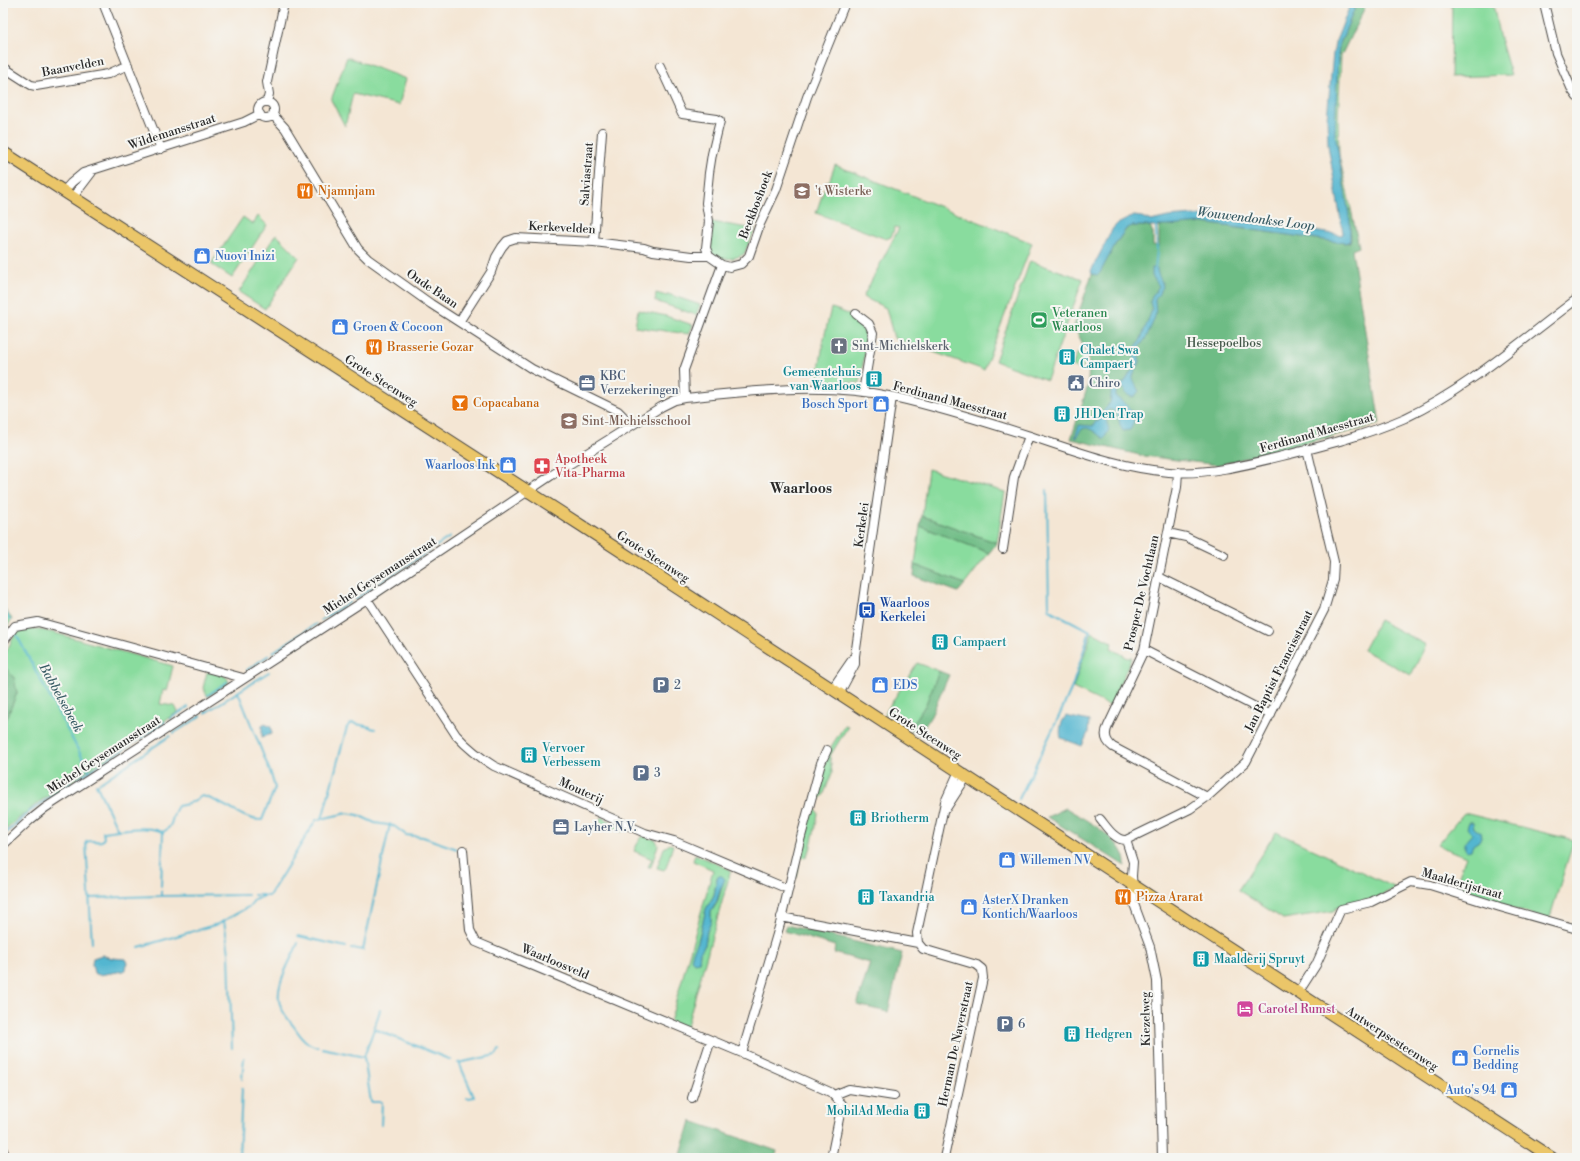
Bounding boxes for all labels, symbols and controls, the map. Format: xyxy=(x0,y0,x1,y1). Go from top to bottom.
street label: Baanvelden xyxy=(40,54,105,81)
street label: Wildemansstraat xyxy=(125,111,218,153)
street label: Salviastraat xyxy=(577,141,597,206)
street label: Beekboshoek xyxy=(736,168,776,242)
restaurant icon: Njamnjam xyxy=(295,181,315,201)
school or university icon: 't Wisterke xyxy=(792,181,812,201)
place label: Njamnjam xyxy=(318,184,376,199)
place label: 't Wisterke xyxy=(815,184,872,199)
water label: Wouwendonkse Loop xyxy=(1196,204,1316,234)
street label: Kerkevelden xyxy=(528,219,596,237)
shop icon: Nuovi Inizi xyxy=(192,246,212,266)
place label: Nuovi Inizi xyxy=(215,249,275,264)
street label: Oude Baan xyxy=(403,266,461,312)
place label: Veteranen Waarloos xyxy=(1051,306,1107,335)
sports icon: Veteranen Waarloos xyxy=(1029,310,1049,330)
shop icon: Groen & Cocoon xyxy=(330,317,350,337)
place label: Groen & Cocoon xyxy=(353,320,443,335)
church icon: Sint-Michielskerk xyxy=(829,336,849,356)
park label: Hessepoelbos xyxy=(1187,336,1261,351)
restaurant icon: Brasserie Gozar xyxy=(364,337,384,357)
place label: Sint-Michielskerk xyxy=(852,339,950,354)
place label: Brasserie Gozar xyxy=(386,340,474,355)
place label: Chalet Swa Campaert xyxy=(1080,343,1140,372)
building icon: Chalet Swa Campaert xyxy=(1057,347,1077,367)
street label: Grote Steenweg xyxy=(342,352,421,411)
place label: Gemeentehuis van Waarloos xyxy=(783,365,861,394)
place label: KBC Verzekeringen xyxy=(599,369,679,398)
building icon: Gemeentehuis van Waarloos xyxy=(864,369,884,389)
office icon: KBC Verzekeringen xyxy=(577,373,597,393)
public building icon: Chiro xyxy=(1066,373,1086,393)
place label: Chiro xyxy=(1089,376,1120,391)
street label: Ferdinand Maesstraat xyxy=(891,379,1010,424)
bar icon: Copacabana xyxy=(450,393,470,413)
shop icon: Bosch Sport xyxy=(871,394,891,414)
place label: Copacabana xyxy=(473,396,540,411)
place label: Bosch Sport xyxy=(801,397,869,412)
building icon: JH Den Trap xyxy=(1052,404,1072,424)
place label: JH Den Trap xyxy=(1074,407,1144,422)
street label: Ferdinand Maesstraat xyxy=(1258,409,1376,456)
school or university icon: Sint-Michielsschool xyxy=(559,411,579,431)
place label: Sint-Michielsschool xyxy=(582,414,691,429)
place label: Apotheek Vita-Pharma xyxy=(554,452,626,481)
shop icon: Waarloos Ink xyxy=(498,455,518,475)
pharmacy icon: Apotheek Vita-Pharma xyxy=(532,456,552,476)
place label: Waarloos Ink xyxy=(424,458,496,473)
district label: Waarloos xyxy=(769,480,832,498)
street label: Kerkelei xyxy=(851,501,873,549)
street label: Grote Steenweg xyxy=(614,528,693,587)
street label: Michel Geysemansstraat xyxy=(321,533,440,618)
street label: Prosper De Vochtlaan xyxy=(1121,534,1163,652)
place label: Waarloos Kerkelei xyxy=(879,596,930,625)
bus stop icon: Waarloos Kerkelei xyxy=(857,600,877,620)
street label: Jan Baptist Francisstraat xyxy=(1241,607,1317,735)
building icon: Campaert xyxy=(930,632,950,652)
place label: Campaert xyxy=(953,635,1007,650)
water label: Babbelsebeek xyxy=(35,660,87,735)
parking icon: 2 xyxy=(651,675,671,695)
shop icon: EDS xyxy=(870,675,890,695)
place label: 2 xyxy=(674,678,681,693)
place label: EDS xyxy=(893,678,918,693)
street label: Grote Steenweg xyxy=(886,705,965,764)
street label: Michel Geysemansstraat xyxy=(45,712,164,797)
place label: Vervoer Verbessem xyxy=(541,741,601,770)
building icon: Vervoer Verbessem xyxy=(519,745,539,765)
parking icon: 3 xyxy=(631,763,651,783)
place label: 3 xyxy=(654,766,661,781)
street label: Mouterij xyxy=(556,774,606,808)
building icon: Briotherm xyxy=(848,808,868,828)
place label: Briotherm xyxy=(870,811,929,826)
office icon: Layher N.V. xyxy=(551,817,571,837)
place label: Layher N.V. xyxy=(574,820,637,835)
shop icon: Willemen NV xyxy=(997,850,1017,870)
place label: Willemen NV xyxy=(1019,853,1092,868)
street label: Maalderijstraat xyxy=(1420,865,1505,903)
building icon: Taxandria xyxy=(856,887,876,907)
restaurant icon: Pizza Ararat xyxy=(1113,887,1133,907)
place label: Taxandria xyxy=(879,890,936,905)
place label: Pizza Ararat xyxy=(1136,890,1204,905)
place label: AsterX Dranken Kontich/Waarloos xyxy=(981,893,1078,922)
shop icon: AsterX Dranken Kontich/Waarloos xyxy=(959,897,979,917)
street label: Waarloosveld xyxy=(518,941,591,983)
building icon: Maalderij Spruyt xyxy=(1191,949,1211,969)
place label: Maalderij Spruyt xyxy=(1214,952,1306,967)
street label: Herman De Nayerstraat xyxy=(935,979,977,1108)
street label: Kiezelweg xyxy=(1138,991,1154,1046)
hotel icon: Carotel Rumst xyxy=(1235,999,1255,1019)
place label: Carotel Rumst xyxy=(1258,1002,1336,1017)
street label: Antwerpsesteenweg xyxy=(1342,1003,1442,1075)
parking icon: 6 xyxy=(995,1014,1015,1034)
place label: 6 xyxy=(1018,1017,1025,1032)
building icon: Hedgren xyxy=(1062,1024,1082,1044)
place label: Hedgren xyxy=(1085,1027,1132,1042)
place label: Cornelis Bedding xyxy=(1472,1044,1519,1073)
shop icon: Cornelis Bedding xyxy=(1450,1048,1470,1068)
shop icon: Auto's 94 xyxy=(1499,1080,1519,1100)
place label: Auto's 94 xyxy=(1444,1083,1496,1098)
building icon: MobilAd Media xyxy=(912,1101,932,1121)
place label: MobilAd Media xyxy=(826,1104,910,1119)

